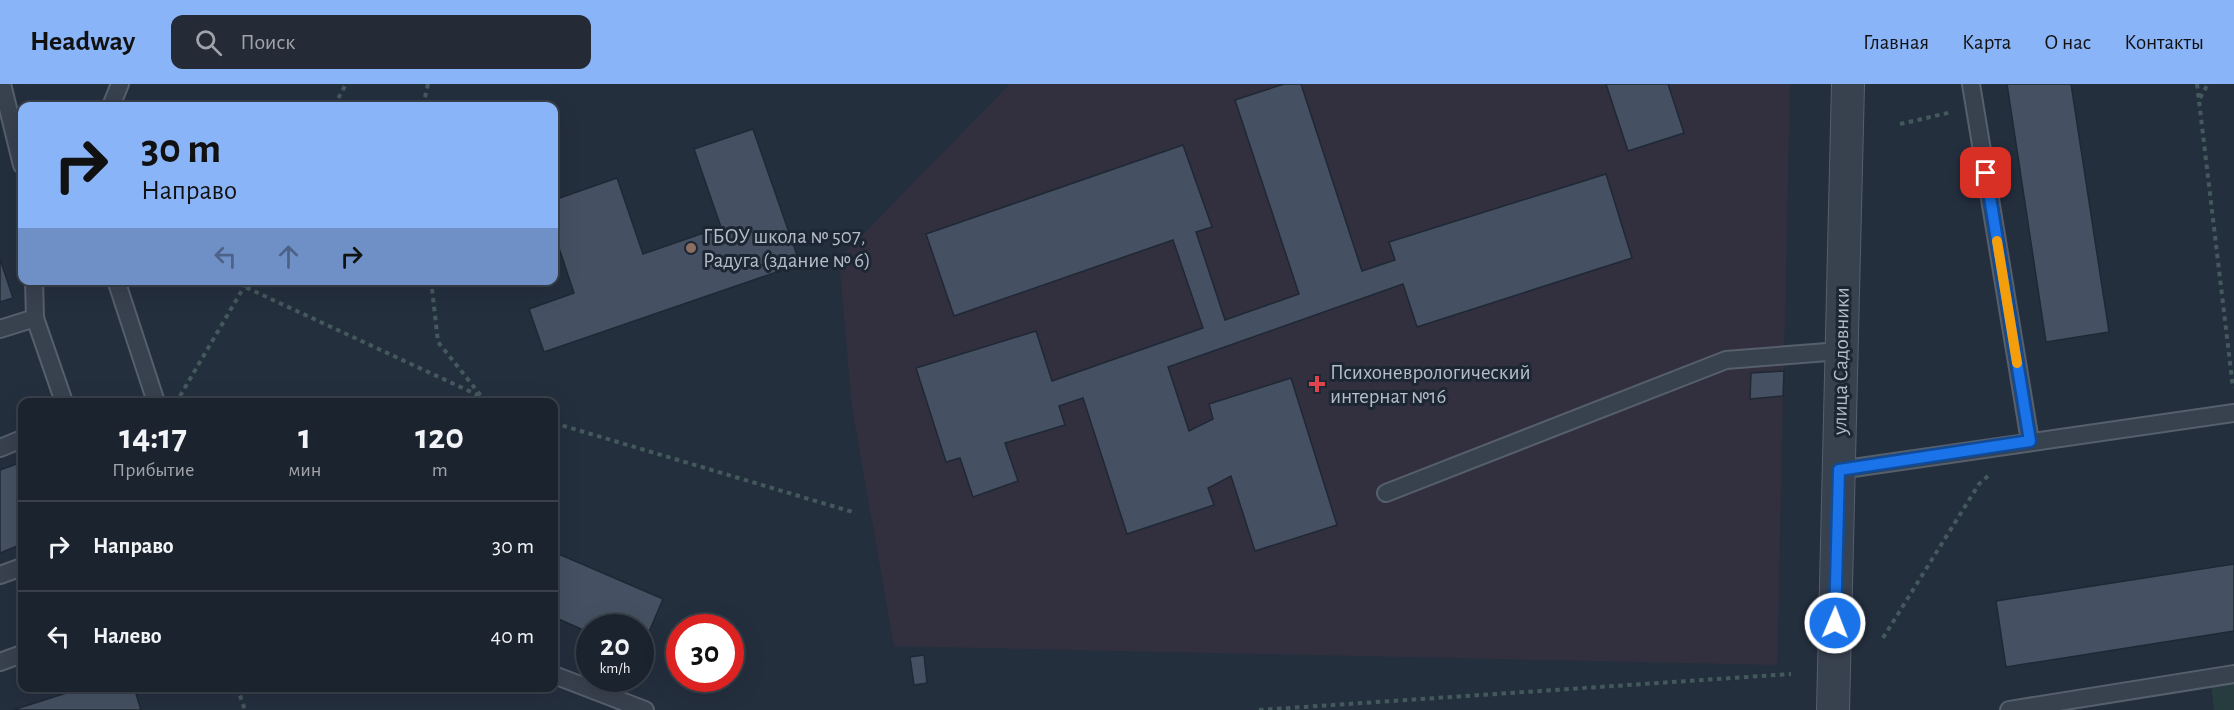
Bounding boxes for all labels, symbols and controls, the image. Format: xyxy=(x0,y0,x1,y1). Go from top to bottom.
search box xyxy=(171,15,591,69)
icon: search xyxy=(192,26,225,59)
text: Headway xyxy=(30,28,135,56)
text: Поиск xyxy=(240,31,295,53)
text: Главная xyxy=(1863,32,1929,53)
text: Карта xyxy=(1962,32,2011,53)
text: О нас xyxy=(2044,32,2091,53)
text: Контакты xyxy=(2124,32,2204,53)
icon: right xyxy=(42,126,120,204)
text: 30 m xyxy=(141,128,221,170)
pin xyxy=(1960,147,2011,198)
icon: arrive xyxy=(1969,156,2002,189)
text: Направо xyxy=(141,177,237,204)
place label: ГБОУ школа № 507, Радуга (здание № 6) xyxy=(703,226,871,271)
icon: left xyxy=(209,240,242,273)
icon: ahead xyxy=(272,240,305,273)
icon: right xyxy=(335,240,368,273)
marker: ГБОУ школа № 507, Радуга (здание № 6) xyxy=(684,241,698,255)
street label: улица Садовники xyxy=(1829,287,1853,436)
place label: Психоневрологический интернат №16 xyxy=(1330,362,1531,407)
marker: Психоневрологический интернат №16 xyxy=(1308,375,1326,393)
text: 14:17 xyxy=(119,419,187,455)
text: 1 xyxy=(298,419,311,455)
text: 120 xyxy=(415,419,464,455)
text: Прибытие xyxy=(112,460,194,480)
text: мин xyxy=(288,460,321,480)
text: m xyxy=(432,460,448,480)
icon: right xyxy=(42,530,75,563)
text: Направо xyxy=(93,535,174,557)
text: 30 m xyxy=(492,535,534,557)
position arrow xyxy=(1803,591,1867,655)
speed limit sign: 30 xyxy=(666,614,744,692)
icon: left xyxy=(42,620,75,653)
text: Налево xyxy=(93,625,162,647)
text: 40 m xyxy=(491,625,534,647)
text: 20 xyxy=(600,631,630,661)
text: km/h xyxy=(600,661,630,676)

